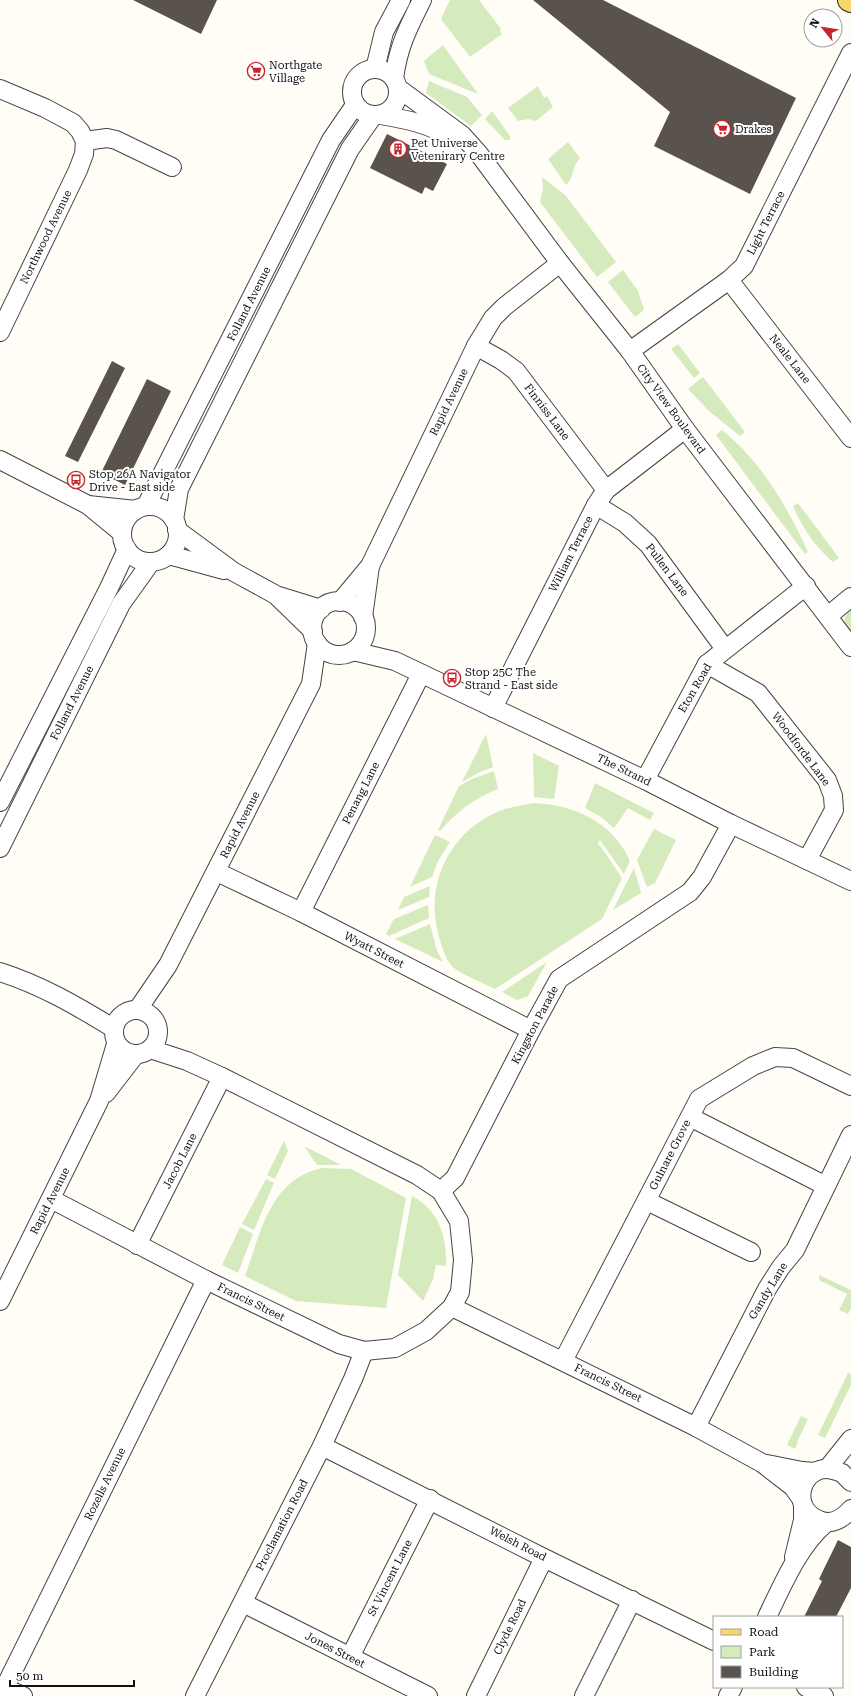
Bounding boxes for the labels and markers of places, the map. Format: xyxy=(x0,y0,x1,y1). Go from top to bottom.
place label: Northgate Village xyxy=(269,59,322,85)
supermarket icon: Northgate Village xyxy=(246,61,266,81)
supermarket icon: Drakes xyxy=(712,119,732,139)
place label: Drakes xyxy=(735,123,772,136)
place label: Pet Universe Vetenirary Centre xyxy=(411,137,505,163)
building icon: Pet Universe Vetenirary Centre xyxy=(388,139,408,159)
place label: Stop 26A Navigator Drive - East side xyxy=(89,468,191,494)
bus stop icon: Stop 26A Navigator Drive - East side xyxy=(66,470,86,490)
place label: Stop 25C The Strand - East side xyxy=(465,666,558,692)
bus stop icon: Stop 25C The Strand - East side xyxy=(442,668,462,688)

